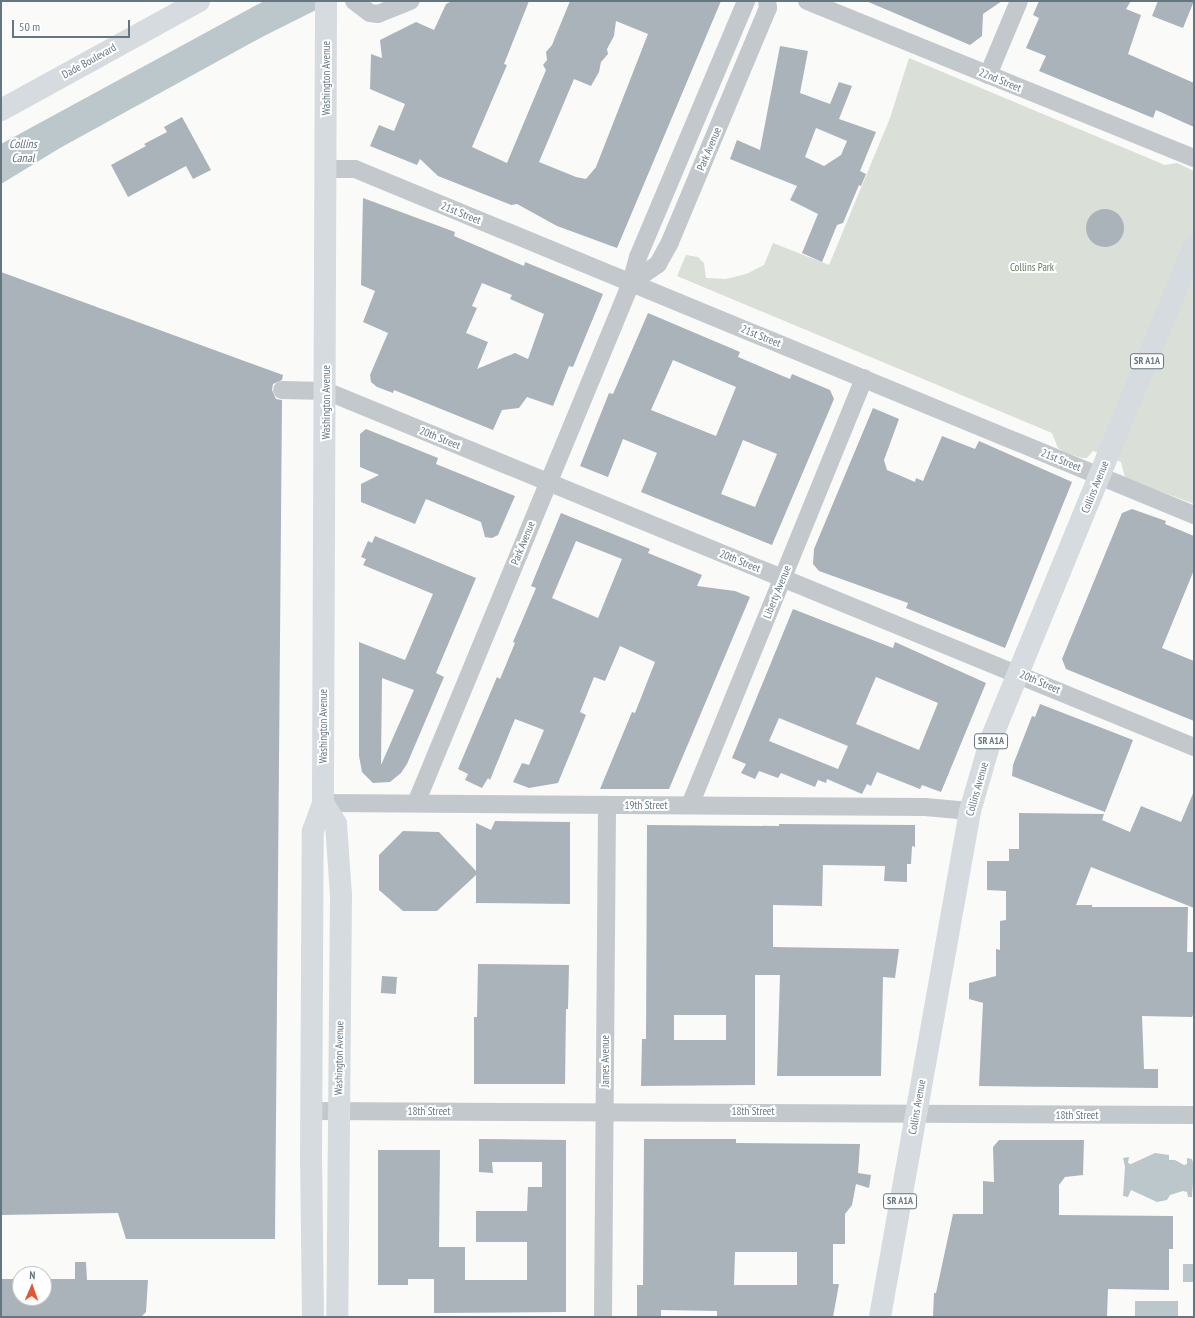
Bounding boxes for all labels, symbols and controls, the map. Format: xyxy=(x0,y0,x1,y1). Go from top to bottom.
scale bar xyxy=(14,12,132,38)
text: 50 m xyxy=(19,19,40,34)
street label: Dade Boulevard xyxy=(60,41,118,81)
street label: Washington Avenue xyxy=(319,41,333,115)
street label: 22nd Street xyxy=(977,66,1023,94)
street label: Park Avenue xyxy=(694,125,724,173)
water label: Collins Canal xyxy=(9,137,37,165)
street label: 21st Street xyxy=(439,199,483,227)
park label: Collins Park xyxy=(1010,260,1054,274)
street label: 21st Street xyxy=(739,322,783,350)
road number: SR A1A xyxy=(1129,353,1165,369)
street label: Washington Avenue xyxy=(319,365,333,439)
street label: 20th Street xyxy=(418,424,462,452)
street label: 21st Street xyxy=(1039,446,1083,474)
street label: Collins Avenue xyxy=(1078,459,1112,515)
street label: Park Avenue xyxy=(508,519,538,567)
street label: 20th Street xyxy=(718,547,762,575)
street label: Liberty Avenue xyxy=(760,563,794,621)
street label: 20th Street xyxy=(1018,668,1062,696)
street label: Washington Avenue xyxy=(316,689,330,763)
road number: SR A1A xyxy=(973,733,1009,749)
street label: Collins Avenue xyxy=(963,760,991,818)
street label: 19th Street xyxy=(625,798,667,812)
street label: Washington Avenue xyxy=(332,1021,346,1095)
street label: James Avenue xyxy=(598,1035,612,1087)
street label: Collins Avenue xyxy=(906,1078,928,1136)
street label: 18th Street xyxy=(408,1104,450,1118)
street label: 18th Street xyxy=(732,1104,774,1118)
street label: 18th Street xyxy=(1056,1108,1098,1122)
road number: SR A1A xyxy=(882,1193,918,1209)
north arrow xyxy=(12,1266,52,1306)
text: N xyxy=(29,1268,36,1282)

